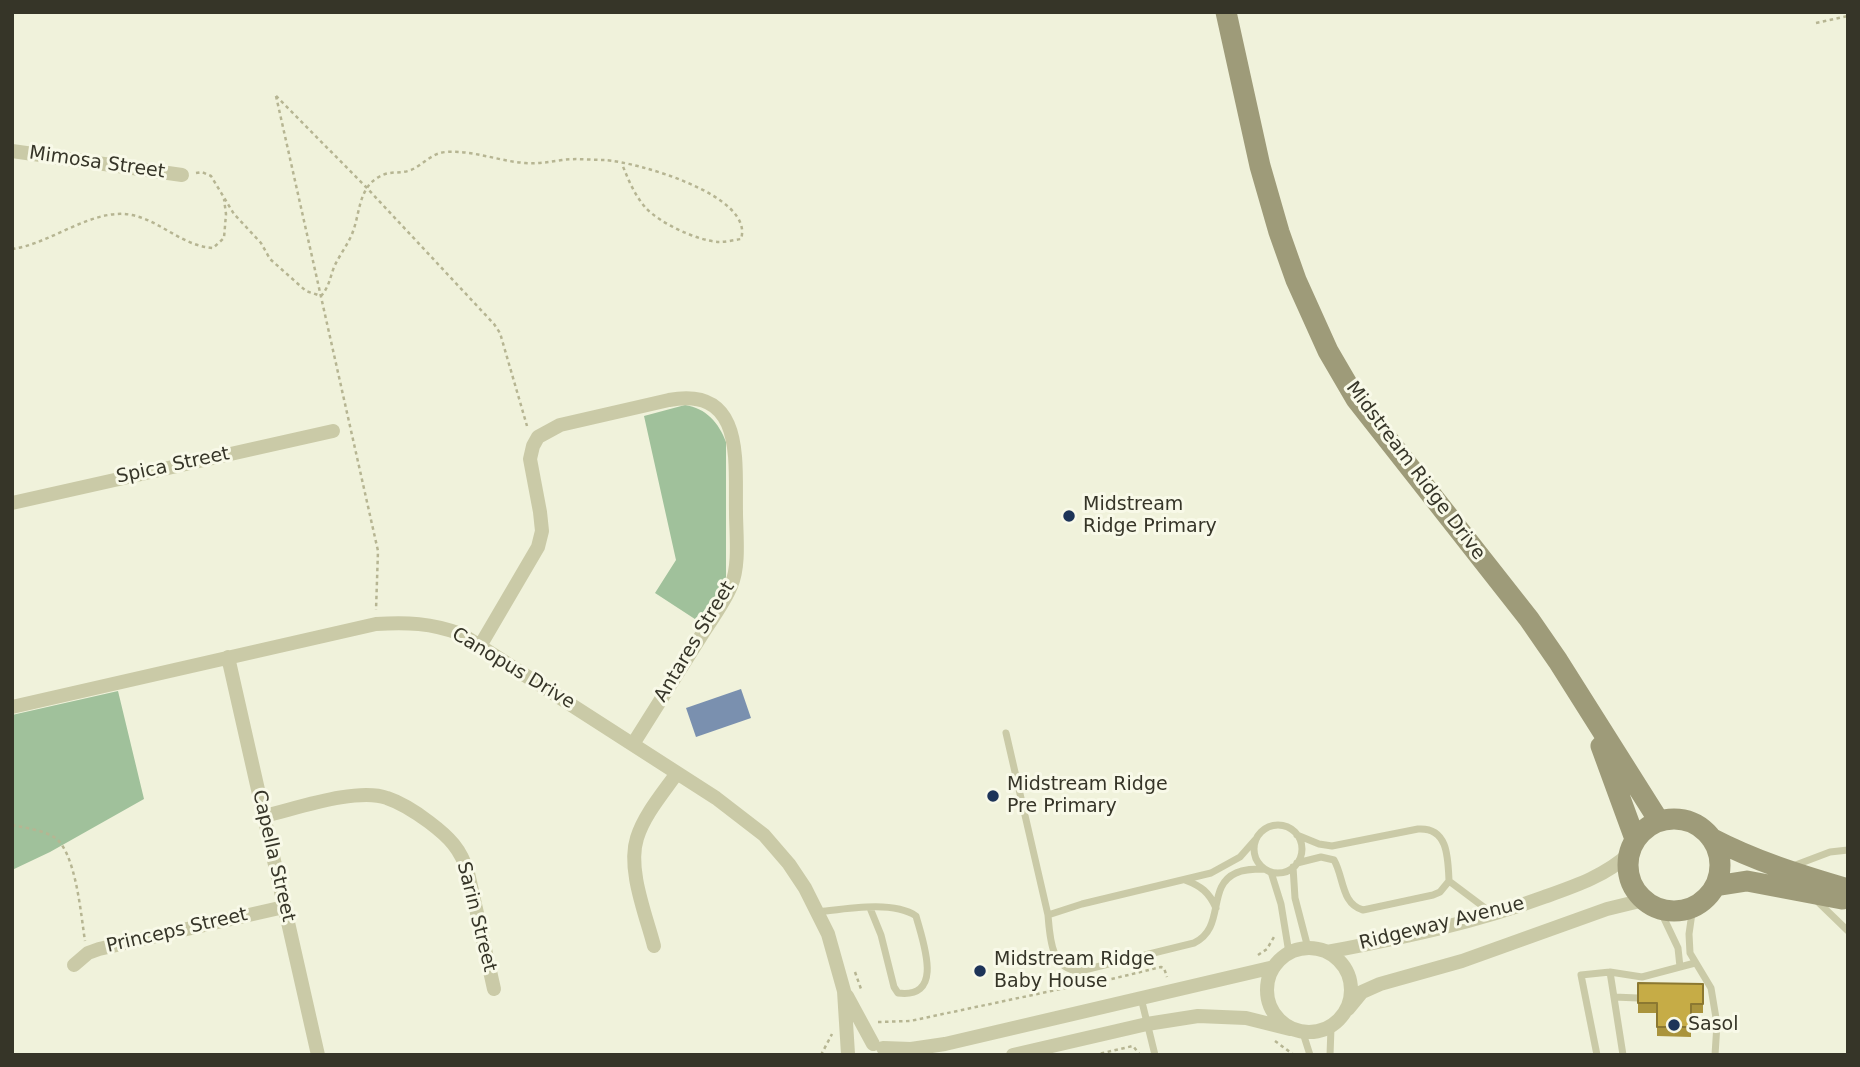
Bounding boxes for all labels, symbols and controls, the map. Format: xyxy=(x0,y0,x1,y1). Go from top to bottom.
street label: Mimosa Street xyxy=(28,142,166,184)
street label: Midstream Ridge Drive xyxy=(1340,377,1490,565)
street label: Spica Street xyxy=(114,443,232,489)
place label: Midstream Ridge Primary xyxy=(1083,494,1217,538)
marker: Midstream Ridge Primary xyxy=(1061,508,1077,524)
street label: Antares Street xyxy=(650,577,740,707)
street label: Canopus Drive xyxy=(447,623,579,715)
place label: Midstream Ridge Pre Primary xyxy=(1007,774,1168,818)
street label: Capella Street xyxy=(247,788,299,924)
marker: Midstream Ridge Pre Primary xyxy=(985,788,1001,804)
street label: Sarin Street xyxy=(451,860,501,974)
street label: Ridgeway Avenue xyxy=(1357,892,1527,956)
street label: Princeps Street xyxy=(104,904,250,958)
place label: Midstream Ridge Baby House xyxy=(994,949,1155,993)
marker: Midstream Ridge Baby House xyxy=(972,963,988,979)
place label: Sasol xyxy=(1688,1014,1739,1036)
marker: Sasol xyxy=(1666,1017,1682,1033)

